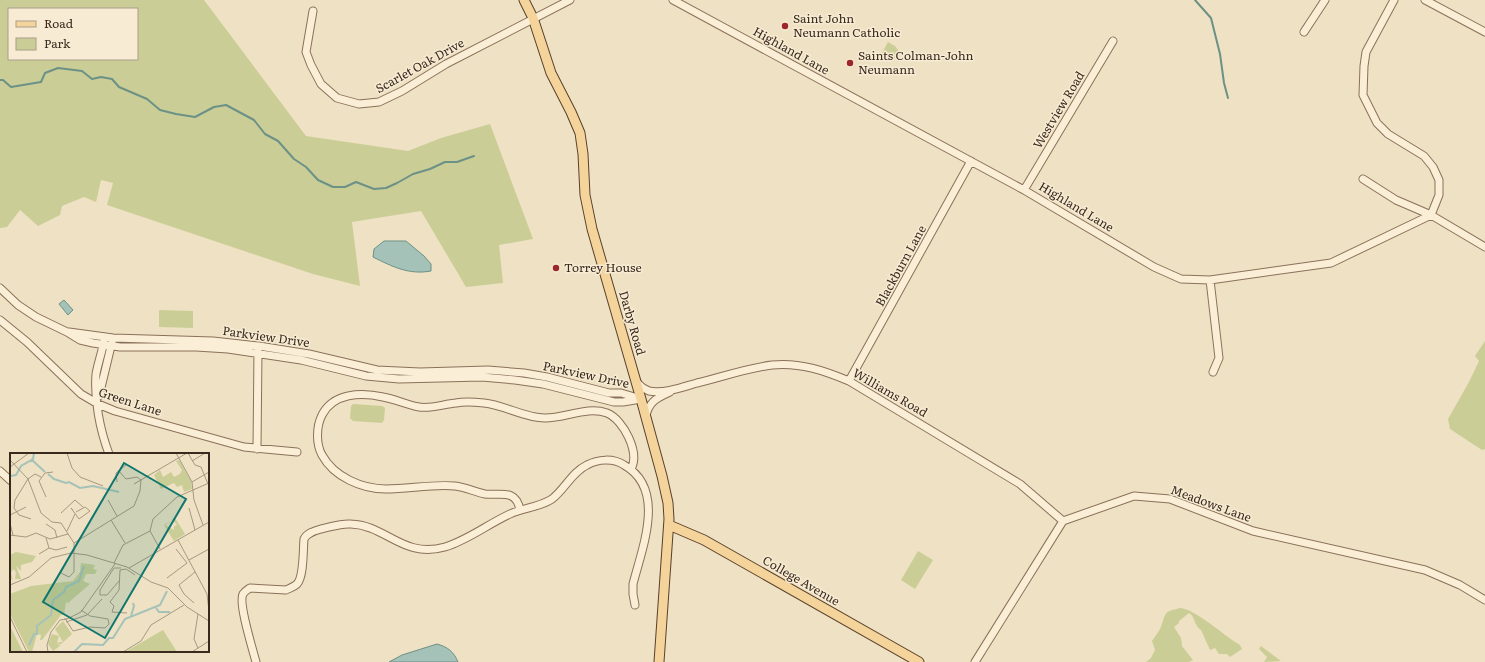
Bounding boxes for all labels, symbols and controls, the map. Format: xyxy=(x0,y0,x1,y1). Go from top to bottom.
legend xyxy=(8,8,138,60)
place label: Saint John Neumann Catholic xyxy=(793,9,900,41)
text: Road xyxy=(44,14,74,32)
marker: Saint John Neumann Catholic xyxy=(780,21,790,31)
street label: Highland Lane xyxy=(750,22,833,79)
street label: Scarlet Oak Drive xyxy=(372,33,467,97)
text: Park xyxy=(44,34,71,52)
place label: Saints Colman-John Neumann xyxy=(858,46,974,78)
marker: Saints Colman-John Neumann xyxy=(845,58,855,68)
street label: Westview Road xyxy=(1028,67,1089,152)
street label: Highland Lane xyxy=(1036,177,1117,236)
street label: Blackburn Lane xyxy=(870,222,930,309)
place label: Torrey House xyxy=(564,258,642,276)
marker: Torrey House xyxy=(551,263,561,273)
street label: Darby Road xyxy=(615,288,651,358)
street label: Parkview Drive xyxy=(221,321,311,351)
street label: Parkview Drive xyxy=(541,356,631,392)
street label: Williams Road xyxy=(850,363,932,421)
street label: Green Lane xyxy=(96,382,164,420)
inset map xyxy=(10,453,209,652)
street label: Meadows Lane xyxy=(1168,480,1254,526)
street label: College Avenue xyxy=(759,551,844,610)

